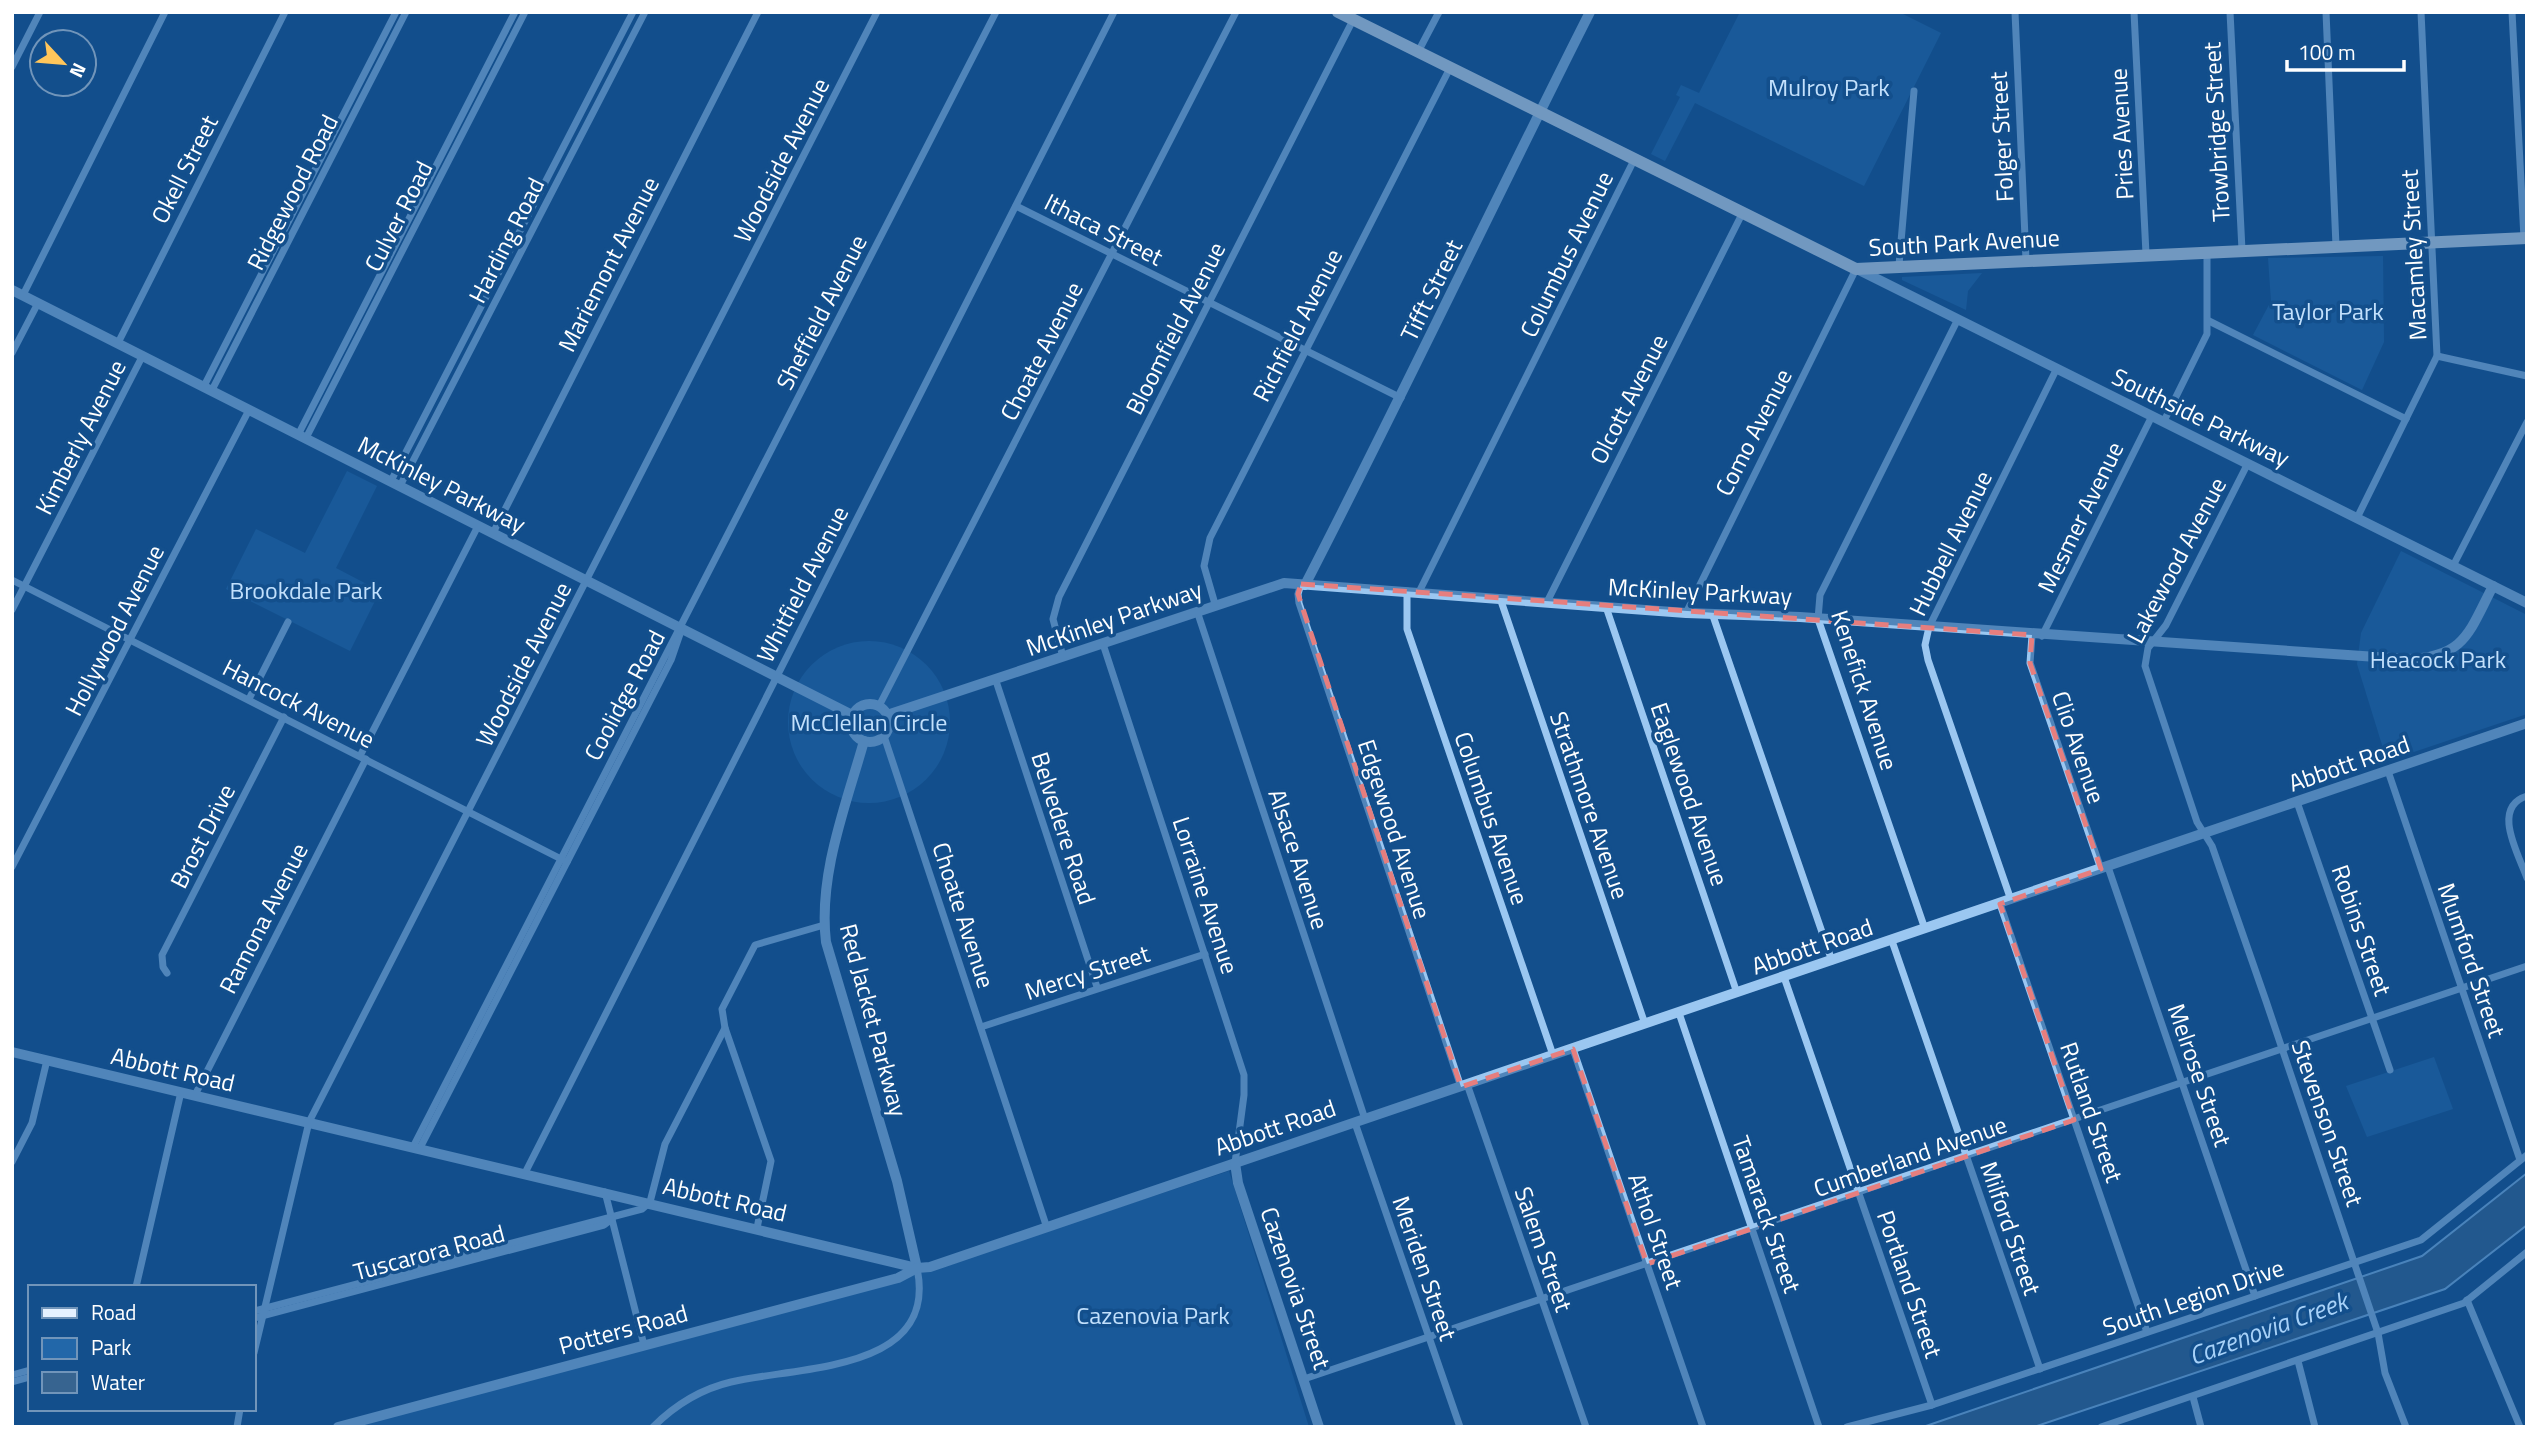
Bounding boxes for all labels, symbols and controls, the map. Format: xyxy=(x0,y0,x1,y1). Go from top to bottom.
north arrow xyxy=(28,28,98,98)
scale bar xyxy=(2287,28,2404,72)
text: 100 m xyxy=(2298,36,2355,68)
street label: Trowbridge Street xyxy=(2193,41,2239,223)
text: N xyxy=(63,58,95,83)
street label: Pries Avenue xyxy=(2100,67,2142,201)
park label: Mulroy Park xyxy=(1768,69,1890,105)
street label: Folger Street xyxy=(1980,70,2022,203)
street label: Woodside Avenue xyxy=(724,71,838,249)
street label: Okell Street xyxy=(141,108,227,229)
street label: Ridgewood Road xyxy=(237,108,347,276)
street label: Culver Road xyxy=(355,154,441,278)
street label: Columbus Avenue xyxy=(1510,165,1622,343)
street label: Macamley Street xyxy=(2391,168,2435,341)
street label: Mariemont Avenue xyxy=(548,170,668,358)
street label: Harding Road xyxy=(459,171,553,309)
street label: Ithaca Street xyxy=(1038,184,1170,275)
street label: South Park Avenue xyxy=(1868,219,2060,265)
street label: Sheffield Avenue xyxy=(766,228,876,396)
street label: Tifft Street xyxy=(1391,232,1471,347)
street label: Bloomfield Avenue xyxy=(1116,235,1234,421)
street label: Richfield Avenue xyxy=(1243,242,1351,408)
street label: Choate Avenue xyxy=(991,275,1091,427)
park label: Taylor Park xyxy=(2272,293,2384,329)
street label: Olcott Avenue xyxy=(1580,328,1676,470)
street label: Kimberly Avenue xyxy=(25,353,135,521)
street label: Southside Parkway xyxy=(2106,358,2296,476)
street label: Como Avenue xyxy=(1706,362,1800,502)
street label: McKinley Parkway xyxy=(352,426,533,542)
street label: Mesmer Avenue xyxy=(2028,435,2132,599)
street label: Hubbell Avenue xyxy=(1899,464,2001,622)
street label: Lakewood Avenue xyxy=(2117,471,2235,649)
street label: Whitfield Avenue xyxy=(747,499,857,669)
street label: Hollywood Avenue xyxy=(55,538,173,722)
street label: McKinley Parkway xyxy=(1607,568,1793,614)
street label: McKinley Parkway xyxy=(1021,571,1207,665)
park label: Brookdale Park xyxy=(230,572,383,608)
street label: Woodside Avenue xyxy=(466,575,580,753)
street label: Kenefick Avenue xyxy=(1822,606,1908,774)
street label: Coolidge Road xyxy=(574,623,674,767)
park label: Heacock Park xyxy=(2370,641,2507,677)
street label: Hancock Avenue xyxy=(217,649,381,757)
street label: Clio Avenue xyxy=(2043,686,2115,808)
street label: Eaglewood Avenue xyxy=(1642,697,1738,891)
park label: McClellan Circle xyxy=(790,704,948,740)
street label: Strathmore Avenue xyxy=(1541,706,1639,904)
street label: Abbott Road xyxy=(2283,725,2415,801)
street label: Columbus Avenue xyxy=(1446,727,1538,909)
street label: Edgewood Avenue xyxy=(1349,735,1441,923)
street label: Belvedere Road xyxy=(1022,747,1106,909)
street label: Brost Drive xyxy=(160,778,244,894)
street label: Alsace Avenue xyxy=(1259,784,1339,934)
street label: Lorraine Avenue xyxy=(1164,812,1248,978)
street label: Ramona Avenue xyxy=(210,836,316,1000)
street label: Choate Avenue xyxy=(923,837,1005,993)
street label: Robins Street xyxy=(2323,860,2401,1001)
street label: Mumford Street xyxy=(2429,878,2515,1043)
street label: Abbott Road xyxy=(1746,908,1878,984)
street label: Red Jacket Parkway xyxy=(831,919,917,1121)
street label: Mercy Street xyxy=(1020,935,1155,1009)
street label: Melrose Street xyxy=(2159,999,2241,1152)
street label: Stevenson Street xyxy=(2283,1035,2373,1211)
street label: Abbott Road xyxy=(107,1037,239,1101)
street label: Rutland Street xyxy=(2051,1037,2133,1188)
street label: Abbott Road xyxy=(1209,1089,1341,1165)
street label: Cumberland Avenue xyxy=(1809,1106,2011,1206)
street label: Tamarack Street xyxy=(1723,1131,1811,1298)
street label: Milford Street xyxy=(1971,1156,2051,1300)
street label: Abbott Road xyxy=(659,1167,791,1231)
street label: Athol Street xyxy=(1619,1168,1693,1294)
street label: Salem Street xyxy=(1506,1182,1582,1317)
street label: Meriden Street xyxy=(1383,1191,1467,1346)
street label: Cazenovia Street xyxy=(1251,1202,1341,1374)
street label: Portland Street xyxy=(1868,1205,1952,1363)
street label: Tuscarora Road xyxy=(349,1215,509,1289)
street label: South Legion Drive xyxy=(2098,1249,2288,1345)
water label: Cazenovia Creek xyxy=(2183,1280,2356,1375)
legend xyxy=(28,1285,256,1411)
street label: Potters Road xyxy=(554,1294,692,1364)
text: Road xyxy=(91,1296,136,1328)
park label: Cazenovia Park xyxy=(1076,1297,1230,1333)
text: Park xyxy=(91,1331,131,1363)
text: Water xyxy=(91,1366,145,1398)

